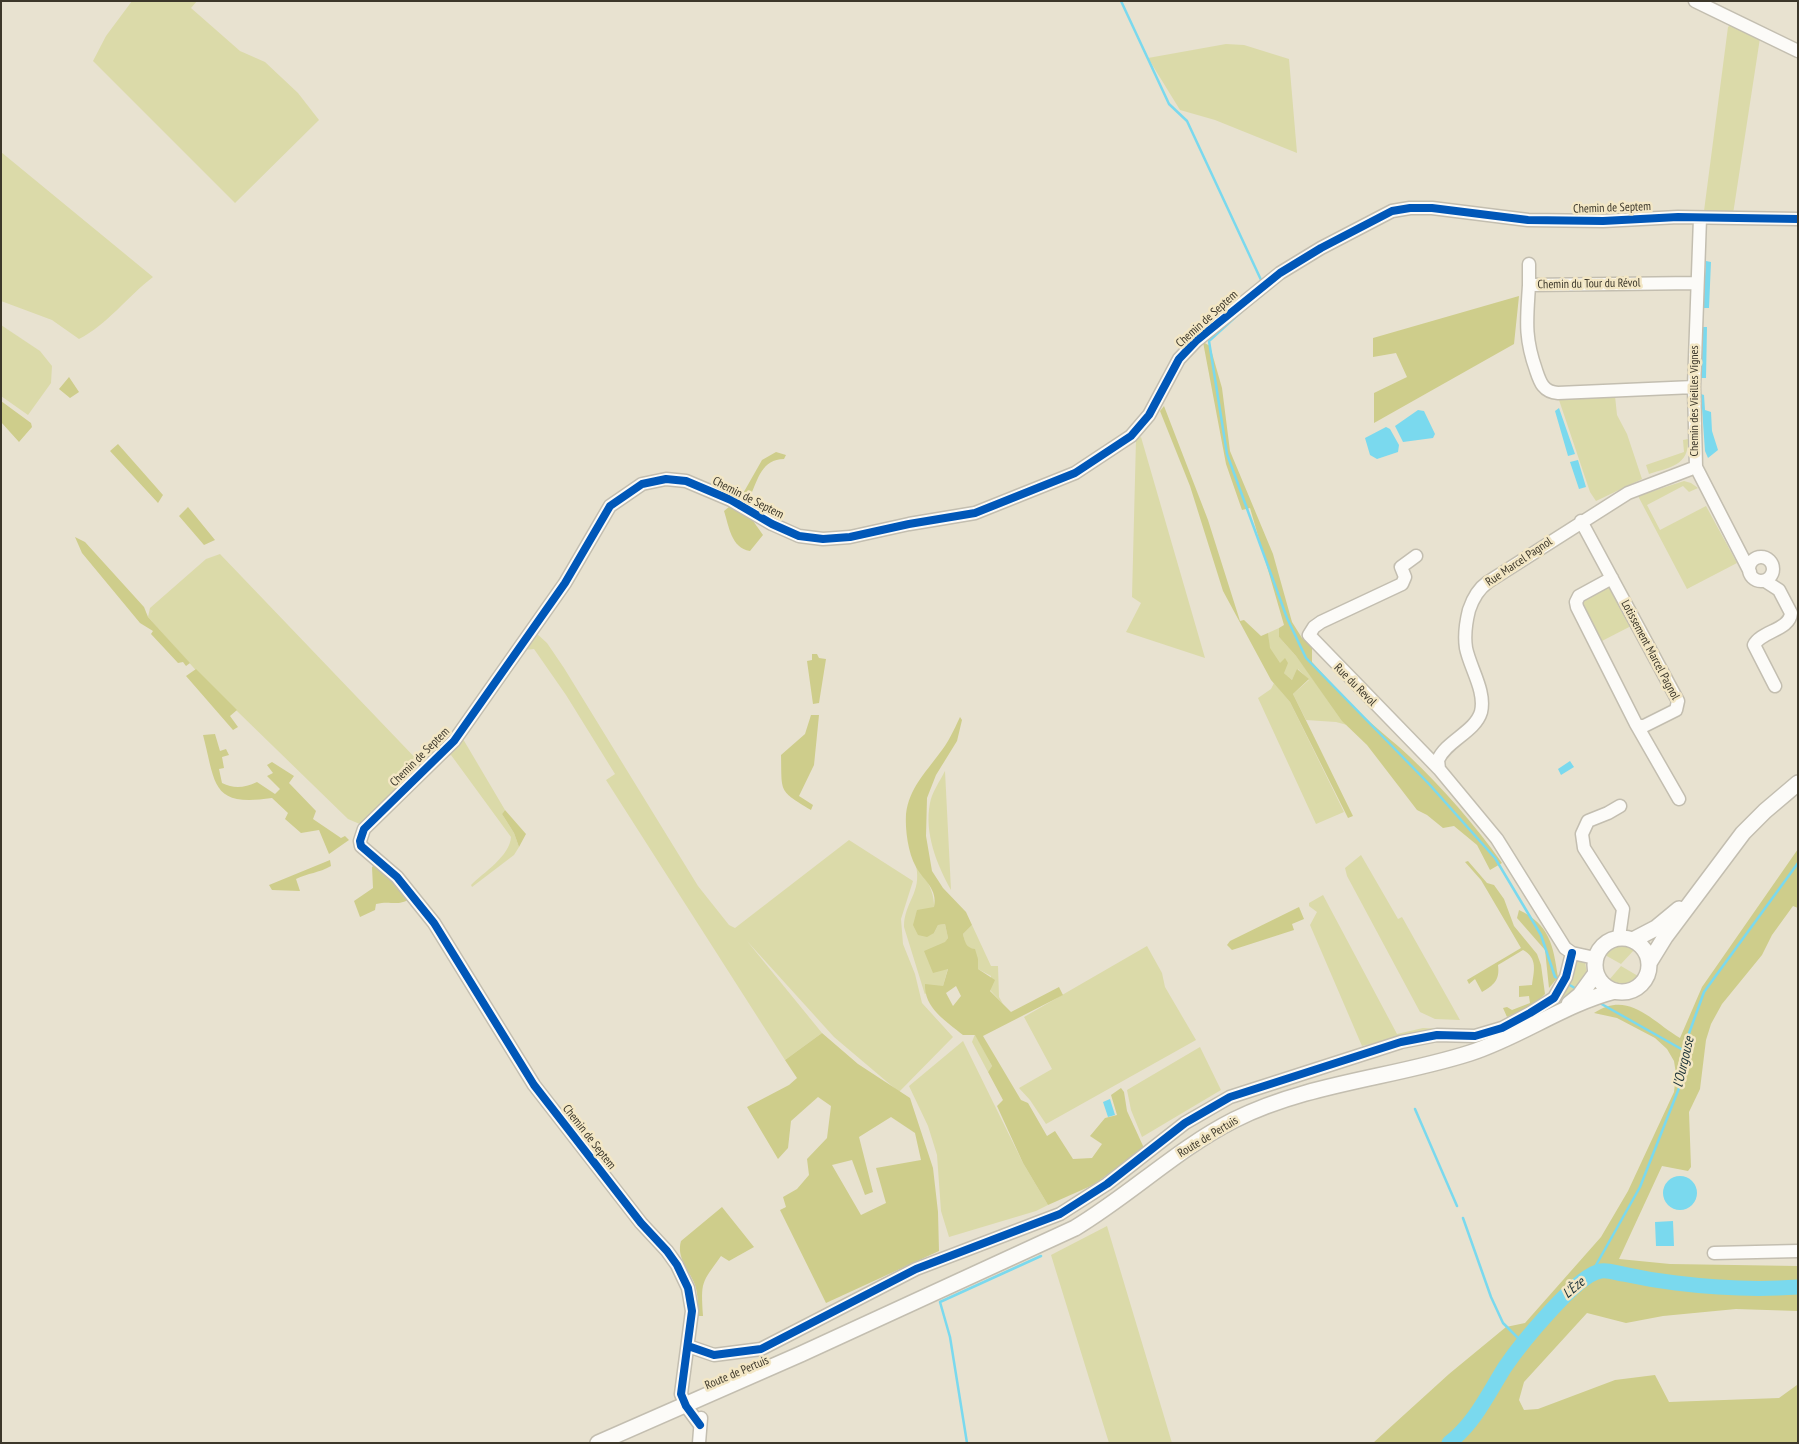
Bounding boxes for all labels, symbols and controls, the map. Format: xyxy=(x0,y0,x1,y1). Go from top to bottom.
street label: Chemin de Septem xyxy=(1573,199,1651,217)
street label: Chemin du Tour du Révol xyxy=(1537,276,1641,292)
street label: Chemin de Septem xyxy=(1173,288,1241,350)
street label: Chemin des Vieilles Vignes xyxy=(1688,345,1702,457)
street label: Chemin de Septem xyxy=(710,474,786,522)
street label: Rue Marcel Pagnol xyxy=(1483,535,1555,589)
street label: Lotissement Marcel Pagnol xyxy=(1618,598,1682,702)
street label: Rue du Revol xyxy=(1331,661,1379,709)
street label: Chemin de Septem xyxy=(387,724,453,790)
water label: l'Ourgouse xyxy=(1670,1035,1698,1089)
street label: Chemin de Septem xyxy=(559,1102,619,1172)
street label: Route de Pertuis xyxy=(1175,1113,1241,1161)
water label: L'Èze xyxy=(1560,1274,1588,1302)
street label: Route de Pertuis xyxy=(703,1353,771,1393)

